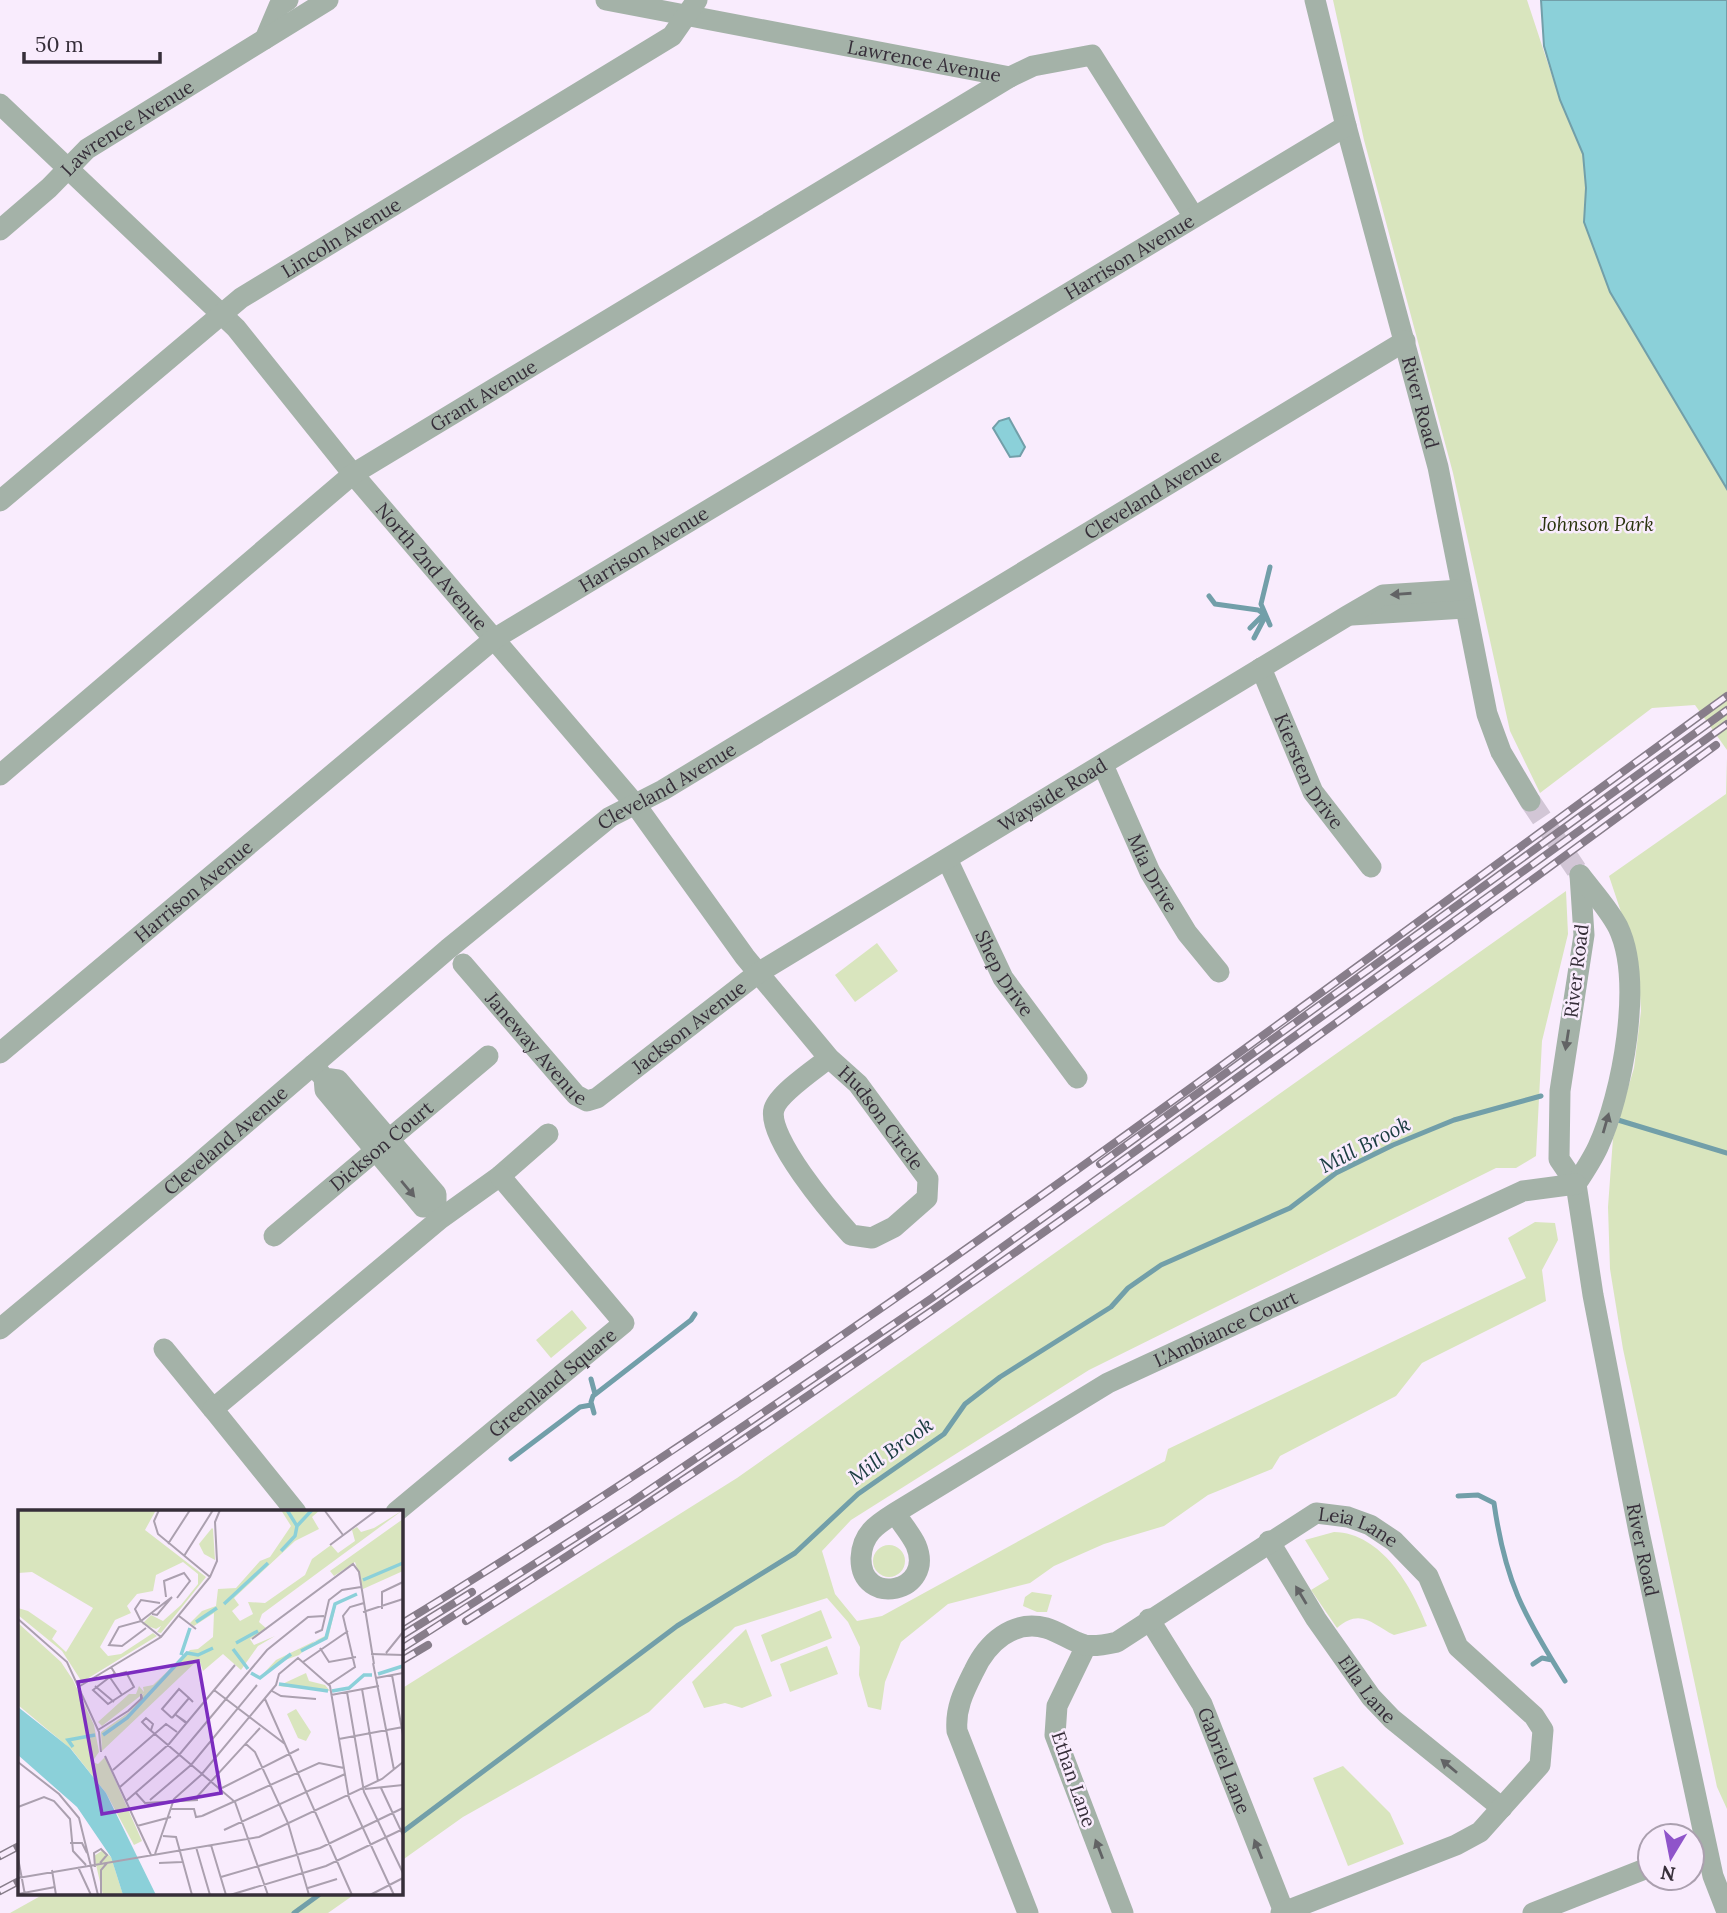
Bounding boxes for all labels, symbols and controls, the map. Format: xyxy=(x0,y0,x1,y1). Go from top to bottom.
scale bar xyxy=(24,21,161,65)
text: 50 m xyxy=(35,31,84,58)
street label: Lawrence Avenue xyxy=(845,34,1003,87)
street label: Lawrence Avenue xyxy=(55,74,198,181)
street label: Lincoln Avenue xyxy=(277,192,405,283)
street label: Harrison Avenue xyxy=(1060,208,1199,305)
street label: Grant Avenue xyxy=(425,354,541,437)
street label: River Road xyxy=(1397,354,1444,451)
street label: Cleveland Avenue xyxy=(1080,443,1225,544)
street label: North 2nd Avenue xyxy=(371,498,493,635)
street label: Harrison Avenue xyxy=(574,501,713,597)
park label: Johnson Park xyxy=(1539,512,1654,536)
one-way arrow xyxy=(1390,589,1412,600)
street label: Kiersten Drive xyxy=(1269,710,1349,834)
street label: Cleveland Avenue xyxy=(592,737,740,835)
street label: Wayside Road xyxy=(994,752,1111,837)
street label: Mia Drive xyxy=(1123,830,1183,916)
street label: Harrison Avenue xyxy=(129,835,257,948)
street label: River Road xyxy=(1558,923,1594,1019)
street label: Shep Drive xyxy=(970,926,1039,1021)
street label: Jackson Avenue xyxy=(626,975,750,1079)
street label: Janeway Avenue xyxy=(480,986,591,1110)
one-way arrow xyxy=(1561,1029,1572,1051)
street label: Hudson Circle xyxy=(833,1060,929,1175)
street label: Cleveland Avenue xyxy=(158,1080,292,1200)
street label: Dickson Court xyxy=(325,1095,438,1196)
water label: Mill Brook xyxy=(1315,1110,1415,1179)
one-way arrow xyxy=(1601,1112,1612,1134)
one-way arrow xyxy=(400,1180,416,1198)
street label: L'Ambiance Court xyxy=(1150,1285,1302,1372)
street label: Greenland Square xyxy=(483,1323,621,1442)
water label: Mill Brook xyxy=(843,1411,939,1490)
street label: Leia Lane xyxy=(1317,1501,1403,1552)
street label: River Road xyxy=(1622,1501,1664,1598)
inset map xyxy=(18,1510,402,1896)
one-way arrow xyxy=(1295,1586,1308,1605)
street label: Ella Lane xyxy=(1333,1650,1401,1728)
street label: Gabriel Lane xyxy=(1193,1704,1256,1817)
street label: Ethan Lane xyxy=(1046,1728,1102,1830)
one-way arrow xyxy=(1440,1758,1458,1774)
north arrow xyxy=(1636,1822,1706,1892)
one-way arrow xyxy=(1253,1838,1264,1859)
one-way arrow xyxy=(1093,1839,1104,1860)
text: N xyxy=(1658,1861,1677,1887)

